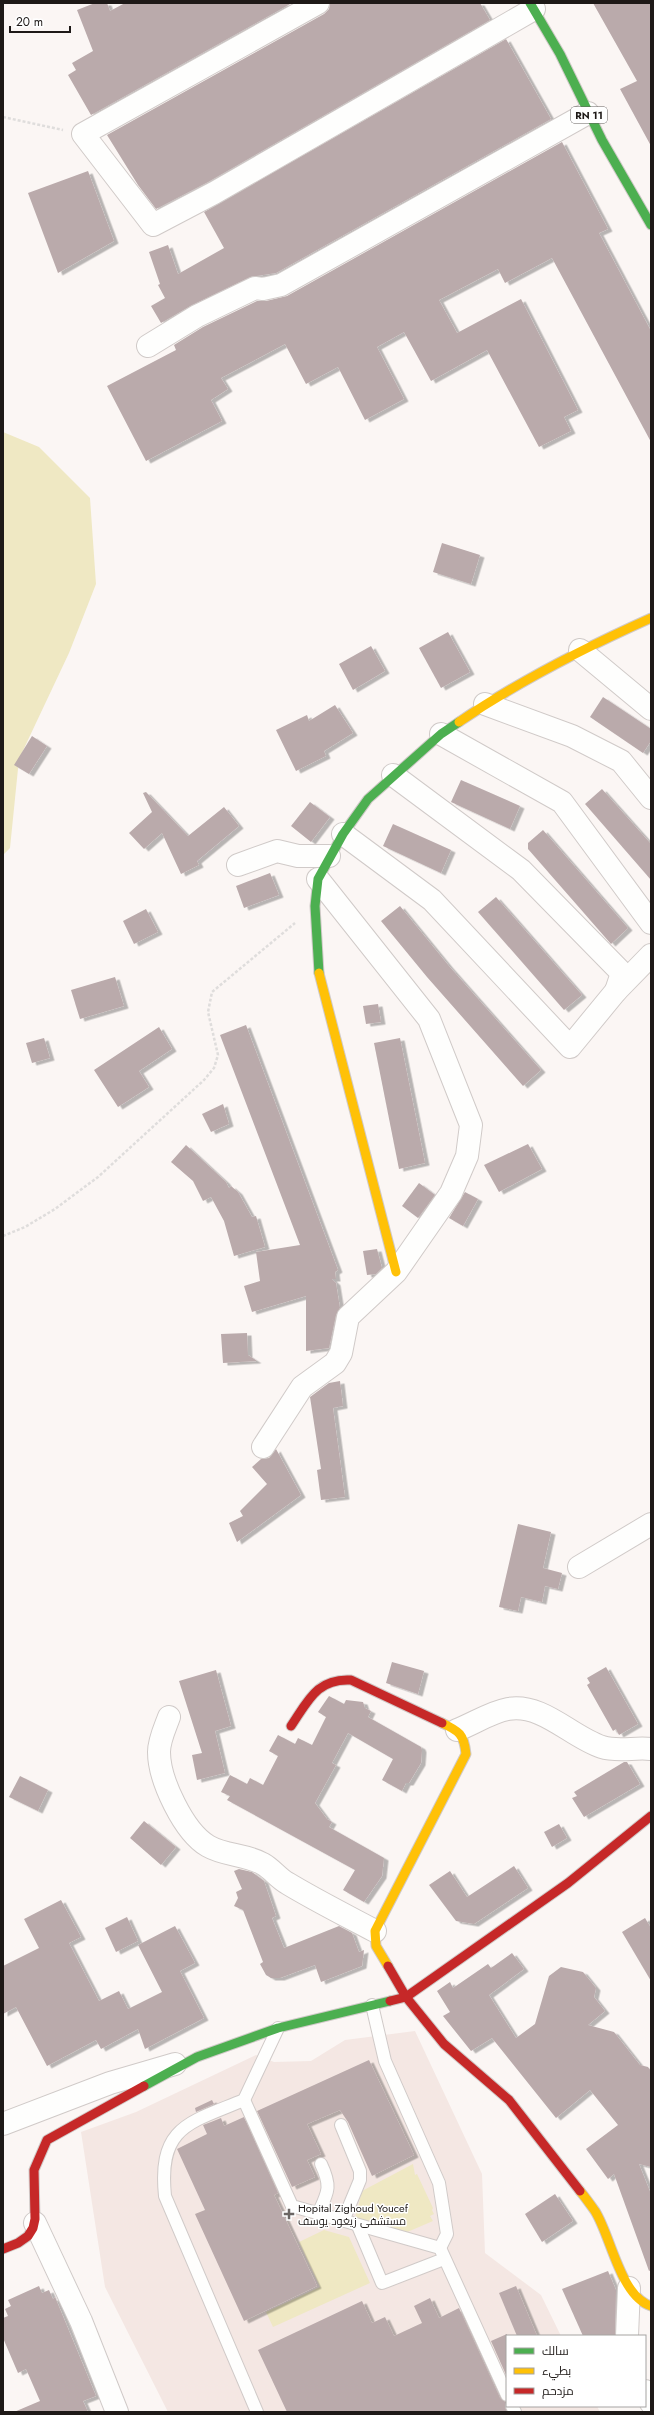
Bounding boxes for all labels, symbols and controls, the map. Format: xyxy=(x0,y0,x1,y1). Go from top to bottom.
scale bar xyxy=(10,8,70,34)
text: 20 m xyxy=(16,13,43,31)
road number: RN 11 xyxy=(571,107,607,123)
place label: Hopital Zighoud Youcef مستشفى زيغود يوسف xyxy=(298,2200,409,2229)
marker: Hopital Zighoud Youcef مستشفى زيغود يوسف xyxy=(283,2208,295,2220)
legend xyxy=(506,2335,646,2407)
text: سالك xyxy=(542,2342,569,2360)
text: بطيء xyxy=(542,2362,571,2381)
text: مزدحم xyxy=(542,2382,574,2400)

